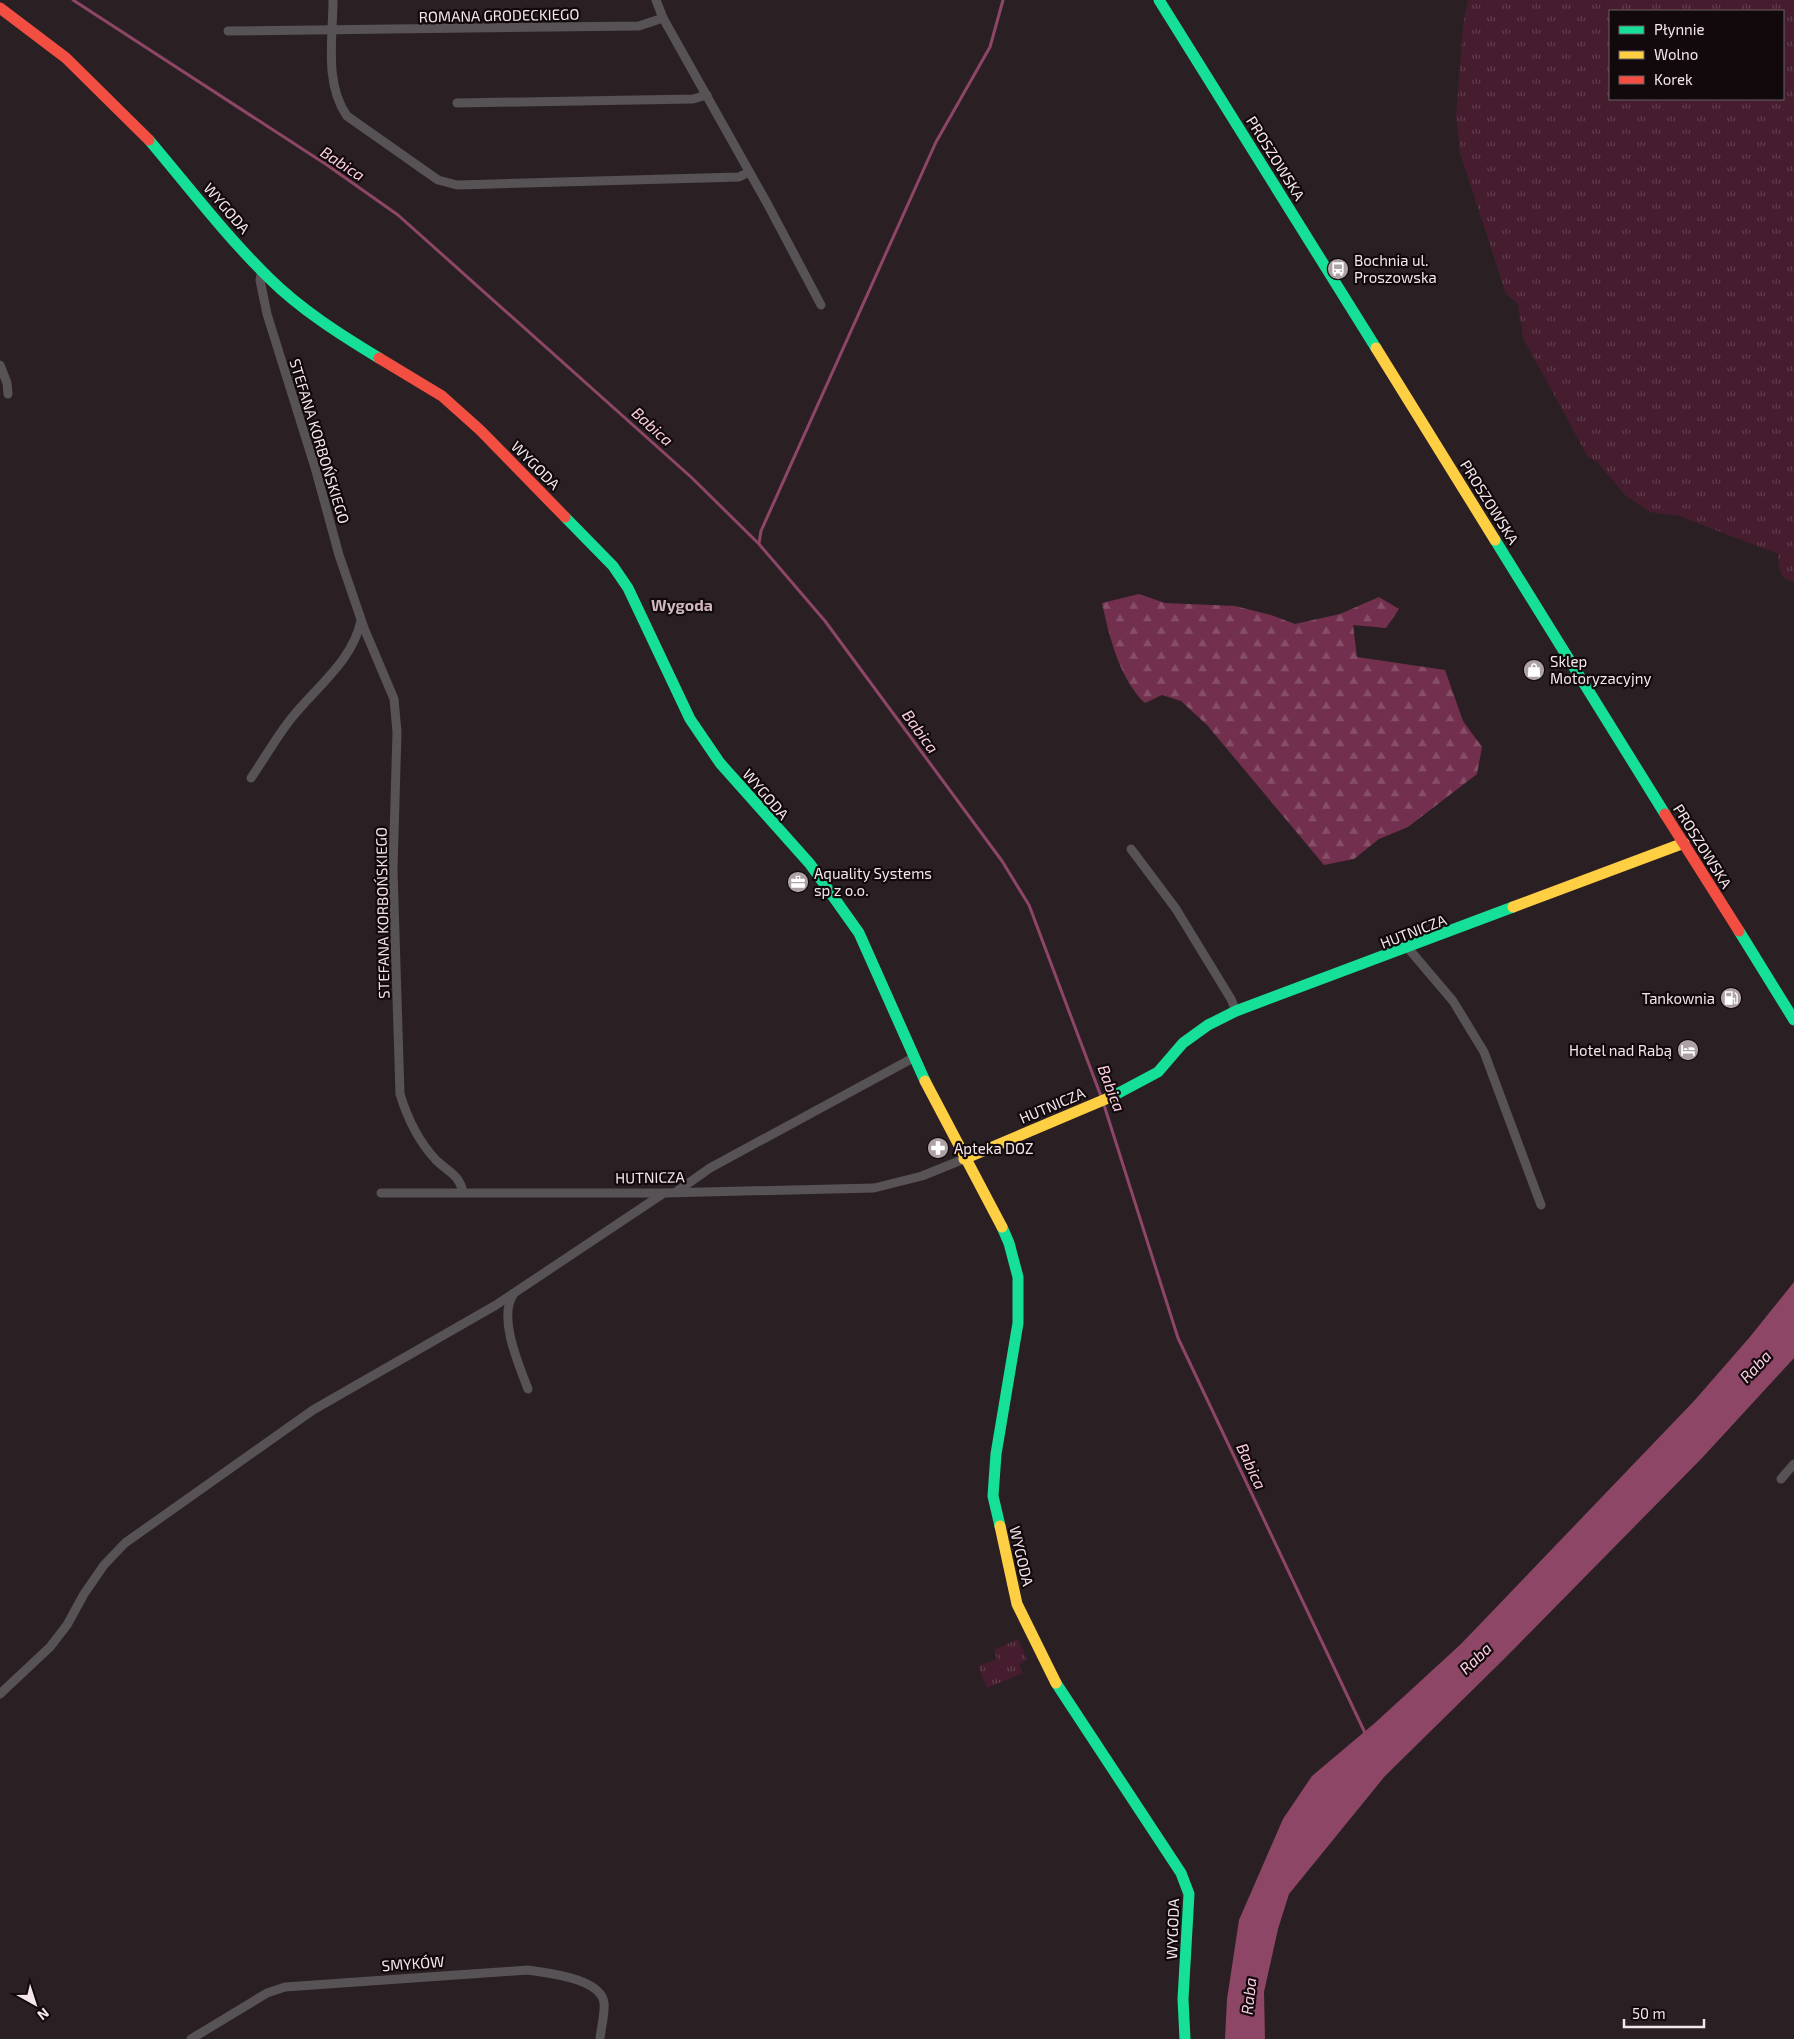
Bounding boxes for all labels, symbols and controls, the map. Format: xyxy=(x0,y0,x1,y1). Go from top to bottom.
street label: ROMANA GRODECKIEGO xyxy=(418,5,580,25)
legend xyxy=(1609,10,1784,100)
text: Płynnie xyxy=(1654,20,1705,38)
text: Wolno xyxy=(1654,45,1698,63)
text: Korek xyxy=(1654,70,1693,88)
street label: PROSZOWSKA xyxy=(1243,113,1309,204)
water label: Babica xyxy=(317,142,369,184)
street label: WYGODA xyxy=(200,179,254,238)
place label: Bochnia ul. Proszowska xyxy=(1354,251,1437,286)
bus stop icon: Bochnia ul. Proszowska xyxy=(1326,257,1350,281)
street label: STEFANA KORBOŃSKIEGO xyxy=(286,356,354,526)
water label: Babica xyxy=(628,403,678,449)
street label: WYGODA xyxy=(508,437,564,493)
street label: PROSZOWSKA xyxy=(1457,457,1523,548)
district label: Wygoda xyxy=(651,595,713,615)
place label: Sklep Motoryzacyjny xyxy=(1550,652,1651,688)
shop icon: Sklep Motoryzacyjny xyxy=(1522,658,1546,682)
water label: Babica xyxy=(899,706,943,756)
street label: WYGODA xyxy=(739,765,793,824)
street label: PROSZOWSKA xyxy=(1670,801,1736,892)
street label: STEFANA KORBOŃSKIEGO xyxy=(372,827,392,999)
place label: Aquality Systems sp z o.o. xyxy=(814,864,932,899)
office icon: Aquality Systems sp z o.o. xyxy=(786,870,810,894)
street label: HUTNICZA xyxy=(1377,910,1449,952)
fuel station icon: Tankownia xyxy=(1719,986,1743,1010)
place label: Tankownia xyxy=(1642,989,1715,1007)
hotel icon: Hotel nad Rabą xyxy=(1676,1038,1700,1062)
place label: Hotel nad Rabą xyxy=(1569,1041,1672,1059)
water label: Babica xyxy=(1094,1062,1130,1114)
street label: HUTNICZA xyxy=(1016,1083,1088,1127)
pharmacy icon: Apteka DOZ xyxy=(926,1136,950,1160)
place label: Apteka DOZ xyxy=(954,1139,1033,1157)
street label: HUTNICZA xyxy=(615,1167,686,1187)
water label: Raba xyxy=(1735,1346,1775,1386)
water label: Babica xyxy=(1233,1440,1271,1492)
street label: WYGODA xyxy=(1006,1524,1038,1588)
water label: Raba xyxy=(1455,1638,1495,1678)
street label: WYGODA xyxy=(1162,1897,1182,1960)
street label: SMYKÓW xyxy=(381,1952,445,1974)
water label: Raba xyxy=(1237,1976,1259,2016)
north arrow xyxy=(10,1979,60,2029)
scale bar xyxy=(1624,1996,1704,2028)
text: 50 m xyxy=(1632,2004,1666,2022)
text: N xyxy=(34,2005,53,2024)

